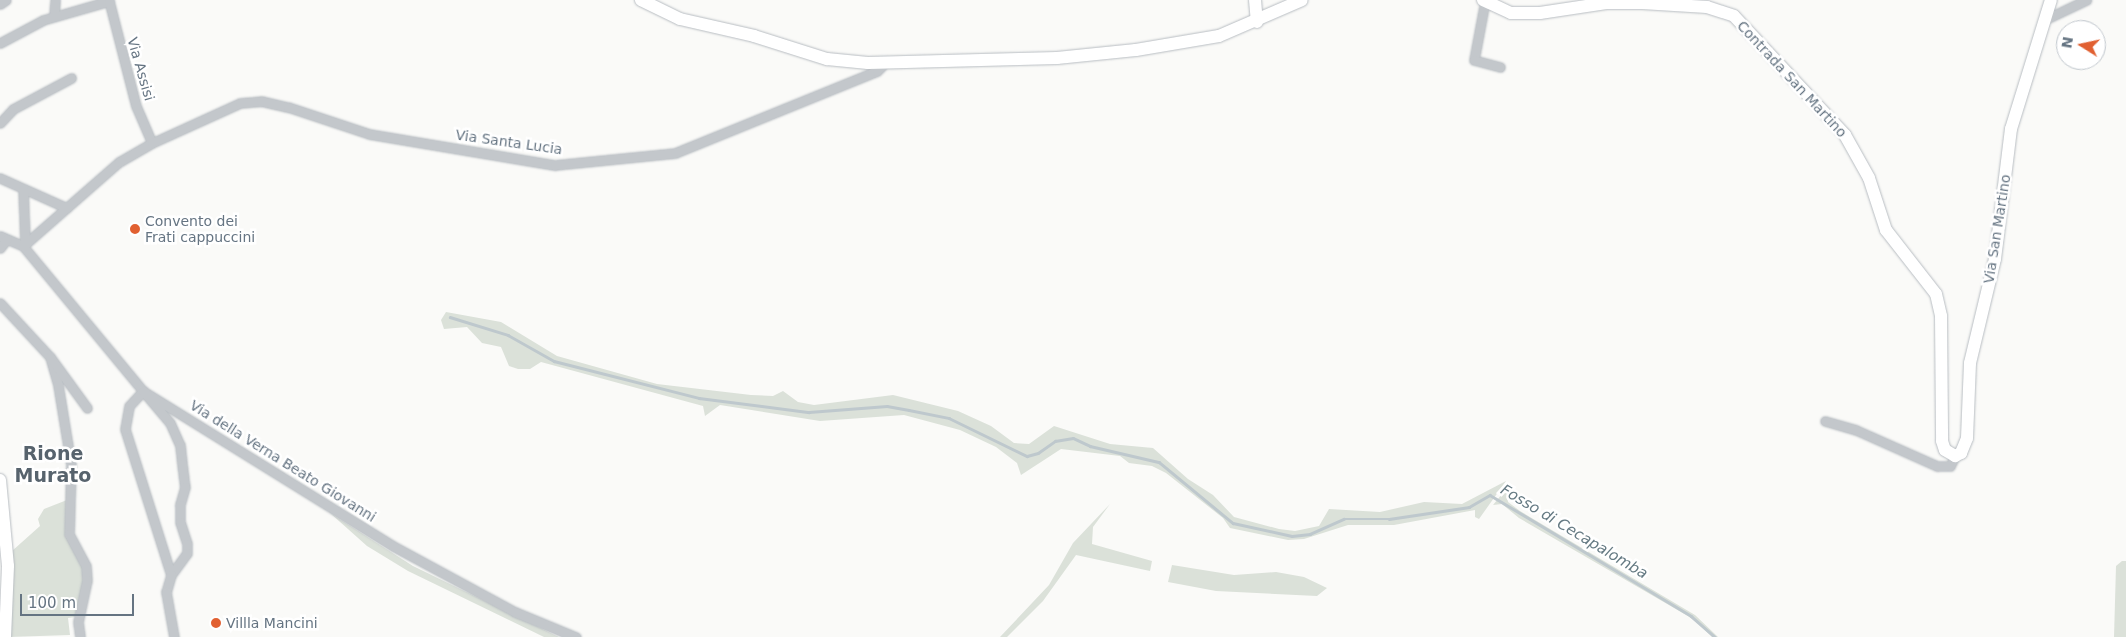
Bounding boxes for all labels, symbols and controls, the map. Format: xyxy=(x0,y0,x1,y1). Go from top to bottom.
street label: Contrada San Martino xyxy=(1734,17,1850,141)
north arrow xyxy=(2056,20,2106,70)
street label: Via Assisi xyxy=(124,35,158,103)
text: N xyxy=(2058,35,2076,50)
street label: Via Santa Lucia xyxy=(455,126,563,158)
street label: Via San Martino xyxy=(1980,173,2014,285)
place label: Convento dei Frati cappuccini xyxy=(145,213,255,246)
marker: Convento dei Frati cappuccini xyxy=(129,223,141,235)
street label: Via della Verna Beato Giovanni xyxy=(187,397,379,525)
district label: Rione Murato xyxy=(15,443,91,487)
water label: Fosso di Cecapalomba xyxy=(1497,481,1651,583)
scale bar xyxy=(22,584,136,616)
text: 100 m xyxy=(28,594,76,612)
place label: Villla Mancini xyxy=(226,615,318,631)
marker: Villla Mancini xyxy=(210,617,222,629)

